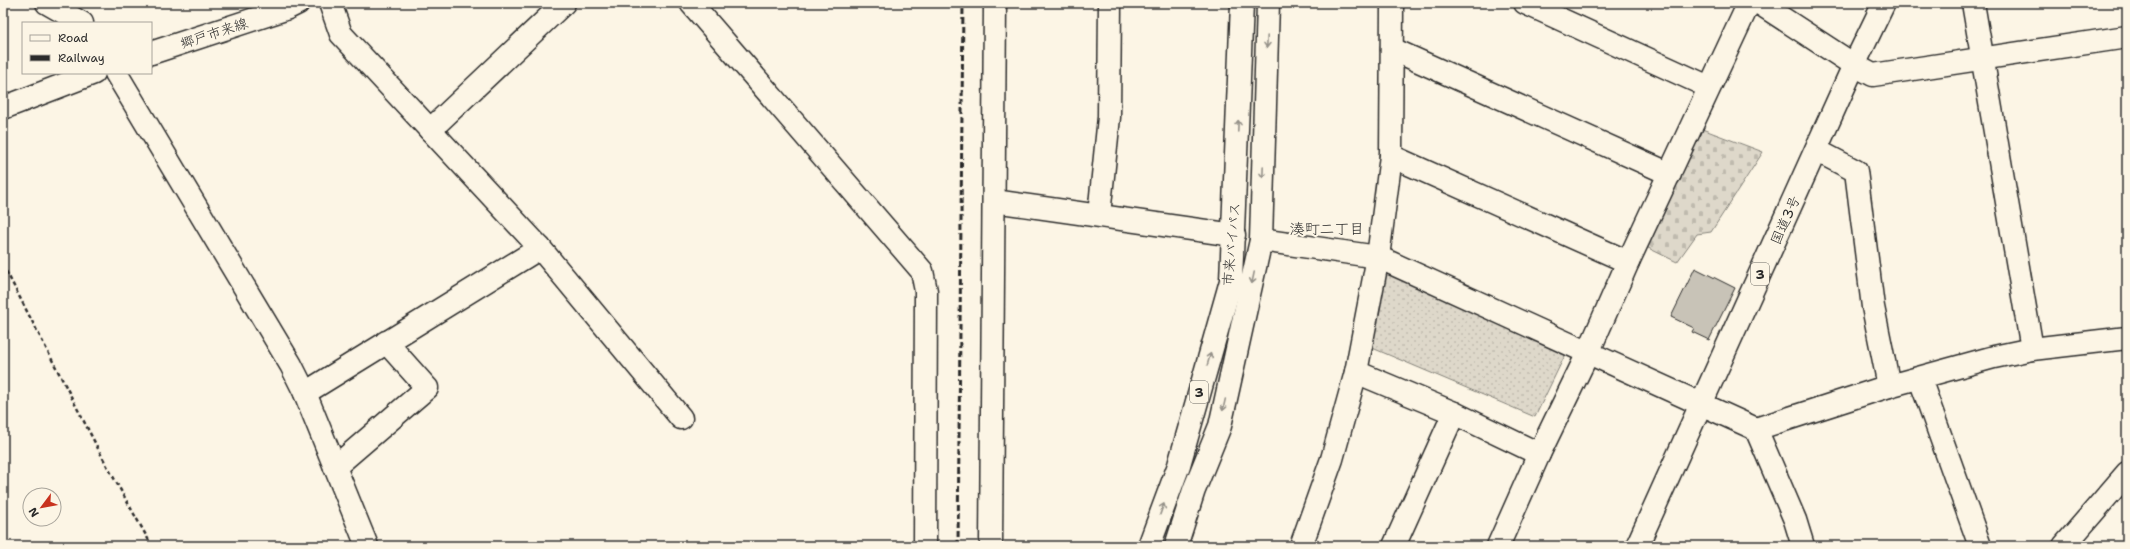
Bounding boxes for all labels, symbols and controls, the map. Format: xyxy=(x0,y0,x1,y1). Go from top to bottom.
street label: 郷戸市来線 xyxy=(178,14,250,52)
legend xyxy=(22,22,152,74)
text: Road xyxy=(58,30,89,46)
one-way arrow xyxy=(1263,35,1271,48)
text: Railway xyxy=(58,50,105,66)
one-way arrow xyxy=(1234,120,1241,133)
one-way arrow xyxy=(1259,165,1267,178)
street label: 国道3号 xyxy=(1766,193,1804,247)
street label: 市来バイパス xyxy=(1218,202,1244,286)
district label: 湊町二丁目 xyxy=(1289,219,1365,239)
road number: 3 xyxy=(1751,263,1769,285)
one-way arrow xyxy=(1248,271,1256,284)
one-way arrow xyxy=(1206,352,1213,365)
road number: 3 xyxy=(1190,381,1208,403)
one-way arrow xyxy=(1220,398,1228,411)
north arrow xyxy=(22,487,62,527)
text: N xyxy=(25,504,43,520)
one-way arrow xyxy=(1159,504,1167,516)

